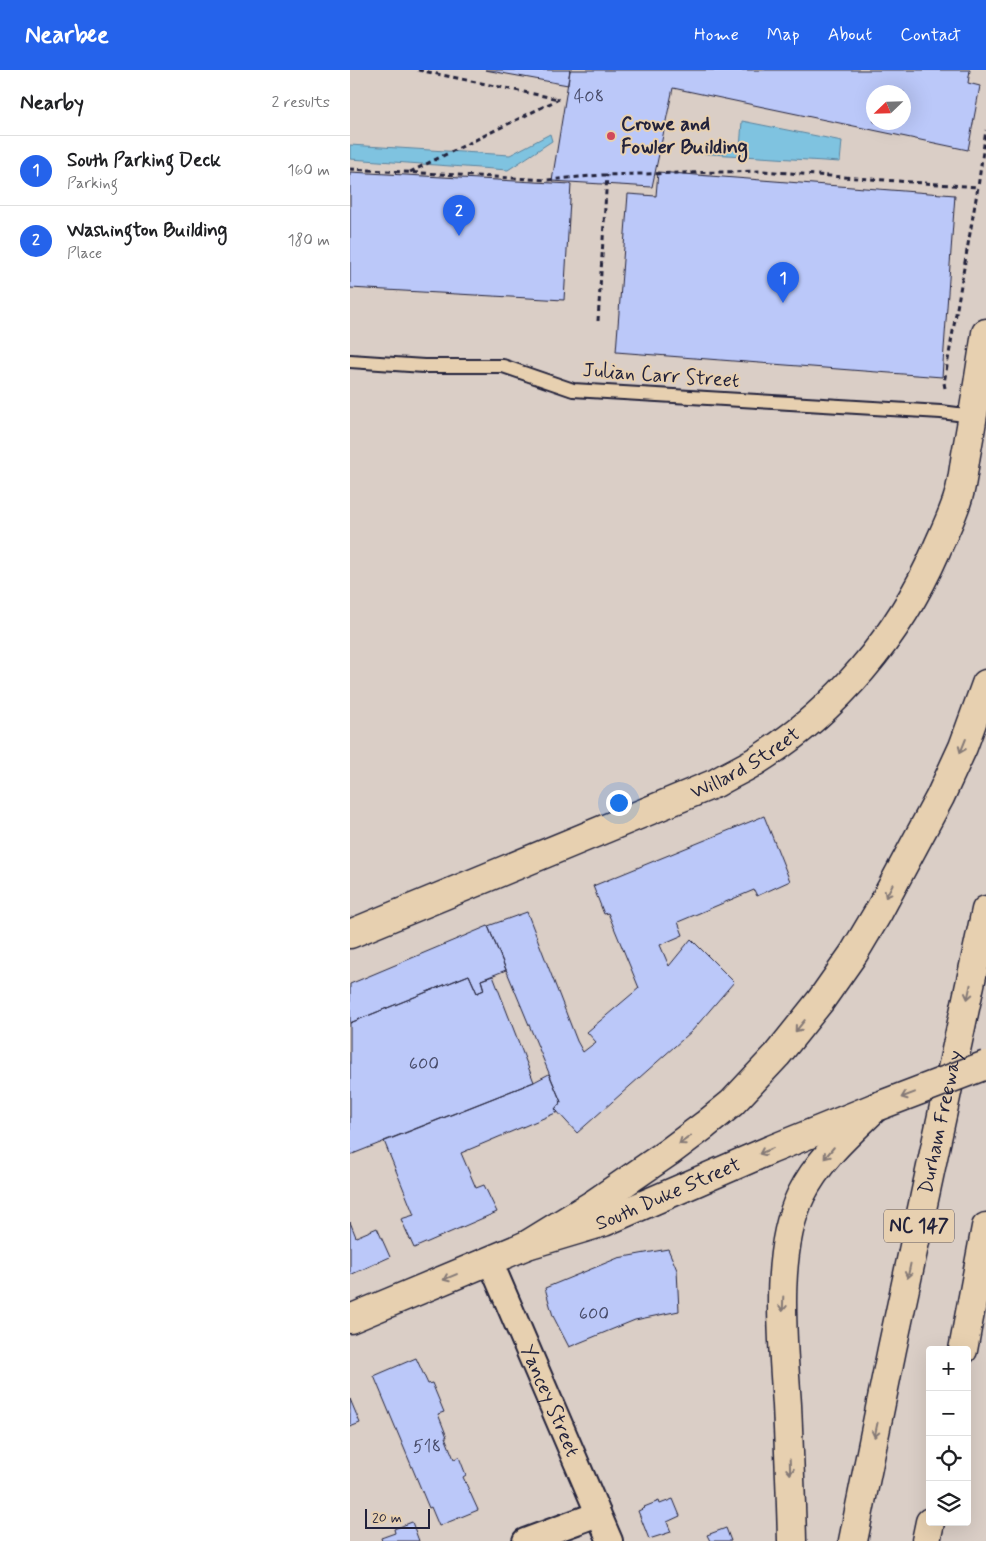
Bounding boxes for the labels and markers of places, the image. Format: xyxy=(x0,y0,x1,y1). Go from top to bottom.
place label: Crowe and Fowler Building xyxy=(621,111,748,163)
marker: Crowe and Fowler Building xyxy=(605,130,617,142)
pin: 2 xyxy=(443,195,475,236)
pin: 1 xyxy=(767,262,799,303)

